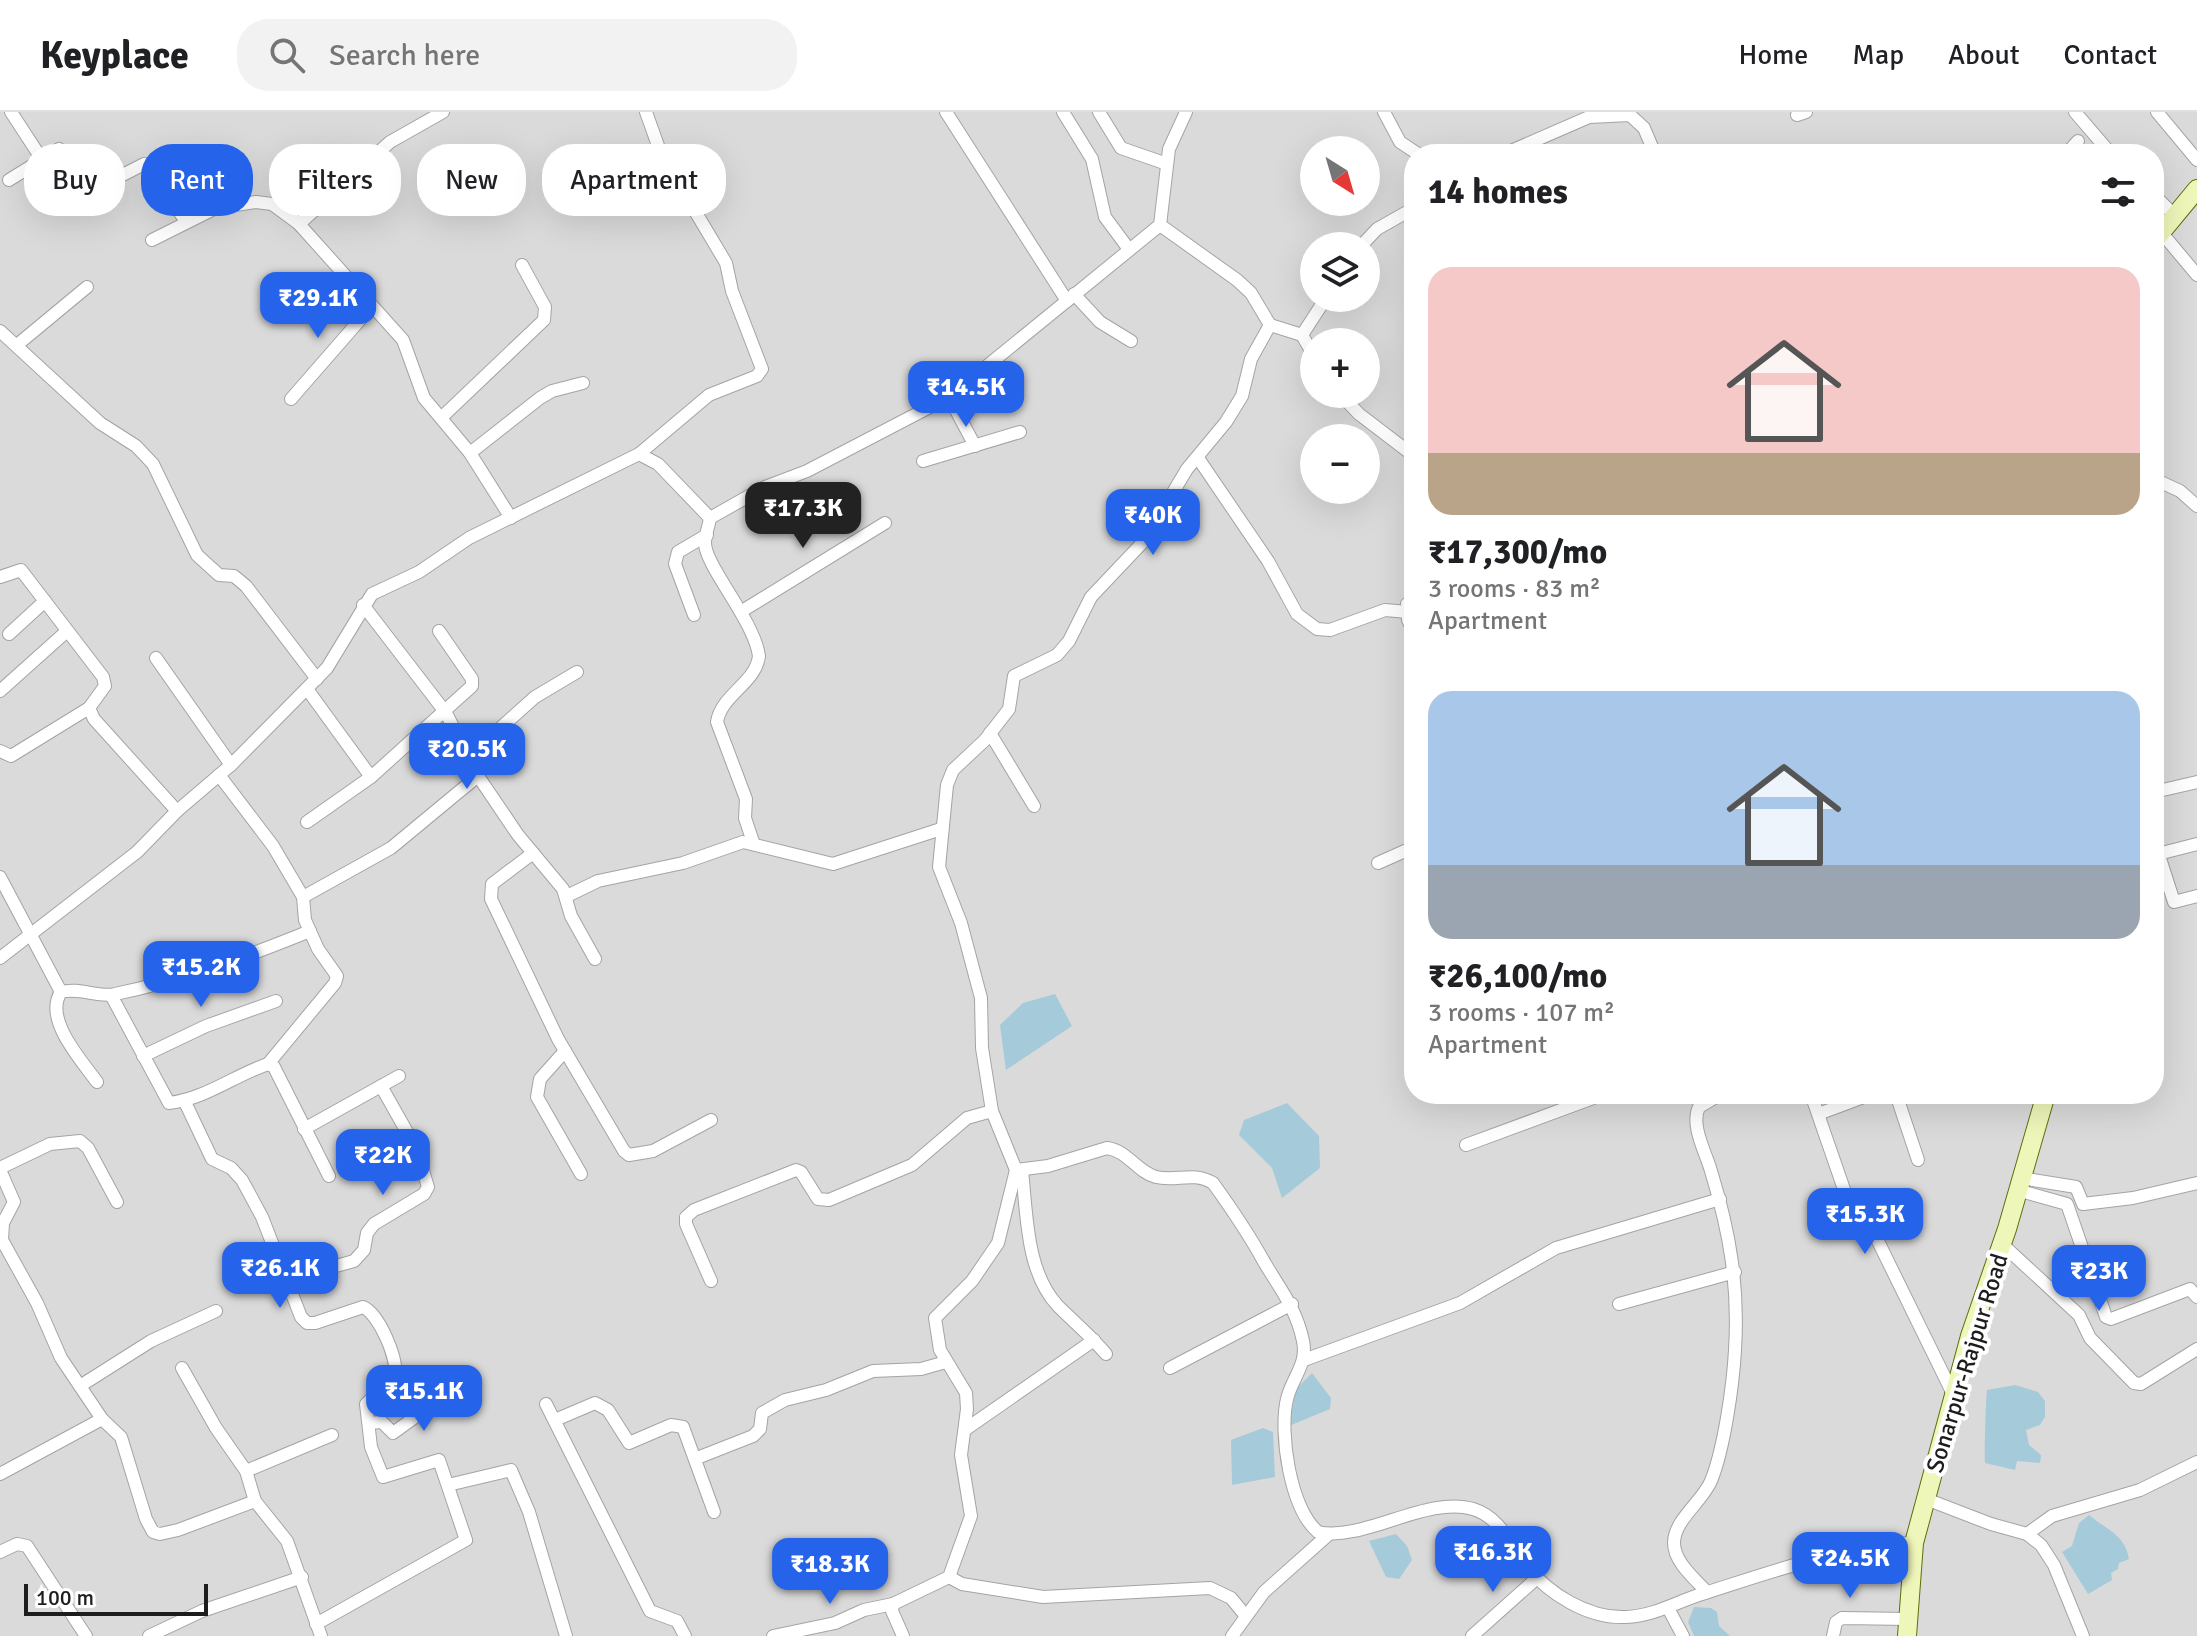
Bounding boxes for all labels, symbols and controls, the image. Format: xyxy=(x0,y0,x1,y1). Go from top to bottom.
search box xyxy=(237,19,797,91)
text: Keyplace xyxy=(40,32,189,79)
icon: search xyxy=(265,33,309,77)
text: Search here xyxy=(329,37,480,74)
text: Home xyxy=(1739,38,1808,72)
text: Map xyxy=(1852,38,1904,72)
text: About xyxy=(1948,38,2020,72)
text: Contact xyxy=(2064,38,2157,72)
north arrow xyxy=(1300,136,1380,216)
map controls xyxy=(1300,136,1380,504)
chip: Buy xyxy=(24,144,125,216)
chip: Rent xyxy=(141,144,253,216)
chip: Filters xyxy=(269,144,401,216)
chip: New xyxy=(417,144,526,216)
chip: Apartment xyxy=(542,144,726,216)
icon: filters xyxy=(2096,170,2140,214)
text: 14 homes xyxy=(1428,171,1568,213)
button: layers xyxy=(1300,232,1380,312)
pin: ₹29.1K xyxy=(253,272,383,340)
text: ₹29.1K xyxy=(278,282,358,314)
icon: home xyxy=(1712,319,1856,463)
button: + xyxy=(1300,328,1380,408)
pin: ₹14.5K xyxy=(901,361,1031,429)
text: ₹14.5K xyxy=(926,371,1006,403)
button: − xyxy=(1300,424,1380,504)
pin: ₹17.3K xyxy=(738,482,868,550)
pin: ₹40K xyxy=(1106,489,1200,557)
text: ₹17.3K xyxy=(763,492,843,524)
text: ₹40K xyxy=(1124,499,1182,531)
text: ₹17,300/mo xyxy=(1428,531,1607,573)
text: 3 rooms · 83 m² xyxy=(1428,573,1601,605)
text: Apartment xyxy=(1428,605,1547,637)
pin: ₹20.5K xyxy=(402,723,532,791)
text: ₹20.5K xyxy=(427,733,507,765)
icon: home xyxy=(1712,743,1856,887)
pin: ₹15.2K xyxy=(136,941,266,1009)
text: ₹15.2K xyxy=(161,951,241,983)
text: ₹26,100/mo xyxy=(1428,955,1607,997)
text: 3 rooms · 107 m² xyxy=(1428,997,1615,1029)
text: Apartment xyxy=(1428,1029,1547,1061)
pin: ₹22K xyxy=(336,1129,430,1197)
text: ₹22K xyxy=(354,1139,412,1171)
pin: ₹15.3K xyxy=(1800,1188,1930,1256)
text: ₹15.3K xyxy=(1825,1198,1905,1230)
pin: ₹26.1K xyxy=(215,1242,345,1310)
pin: ₹23K xyxy=(2052,1245,2146,1313)
street label: Sonarpur-Rajpur Road xyxy=(1919,1250,2015,1476)
text: ₹26.1K xyxy=(240,1252,320,1284)
text: ₹23K xyxy=(2070,1255,2128,1287)
pin: ₹15.1K xyxy=(359,1365,489,1433)
text: ₹15.1K xyxy=(384,1375,464,1407)
pin: ₹16.3K xyxy=(1428,1526,1558,1594)
pin: ₹24.5K xyxy=(1785,1532,1915,1600)
text: ₹16.3K xyxy=(1453,1536,1533,1568)
pin: ₹18.3K xyxy=(765,1538,895,1606)
text: ₹24.5K xyxy=(1810,1542,1890,1574)
text: ₹18.3K xyxy=(790,1548,870,1580)
scale bar xyxy=(24,1580,208,1616)
text: 100 m xyxy=(36,1584,94,1611)

